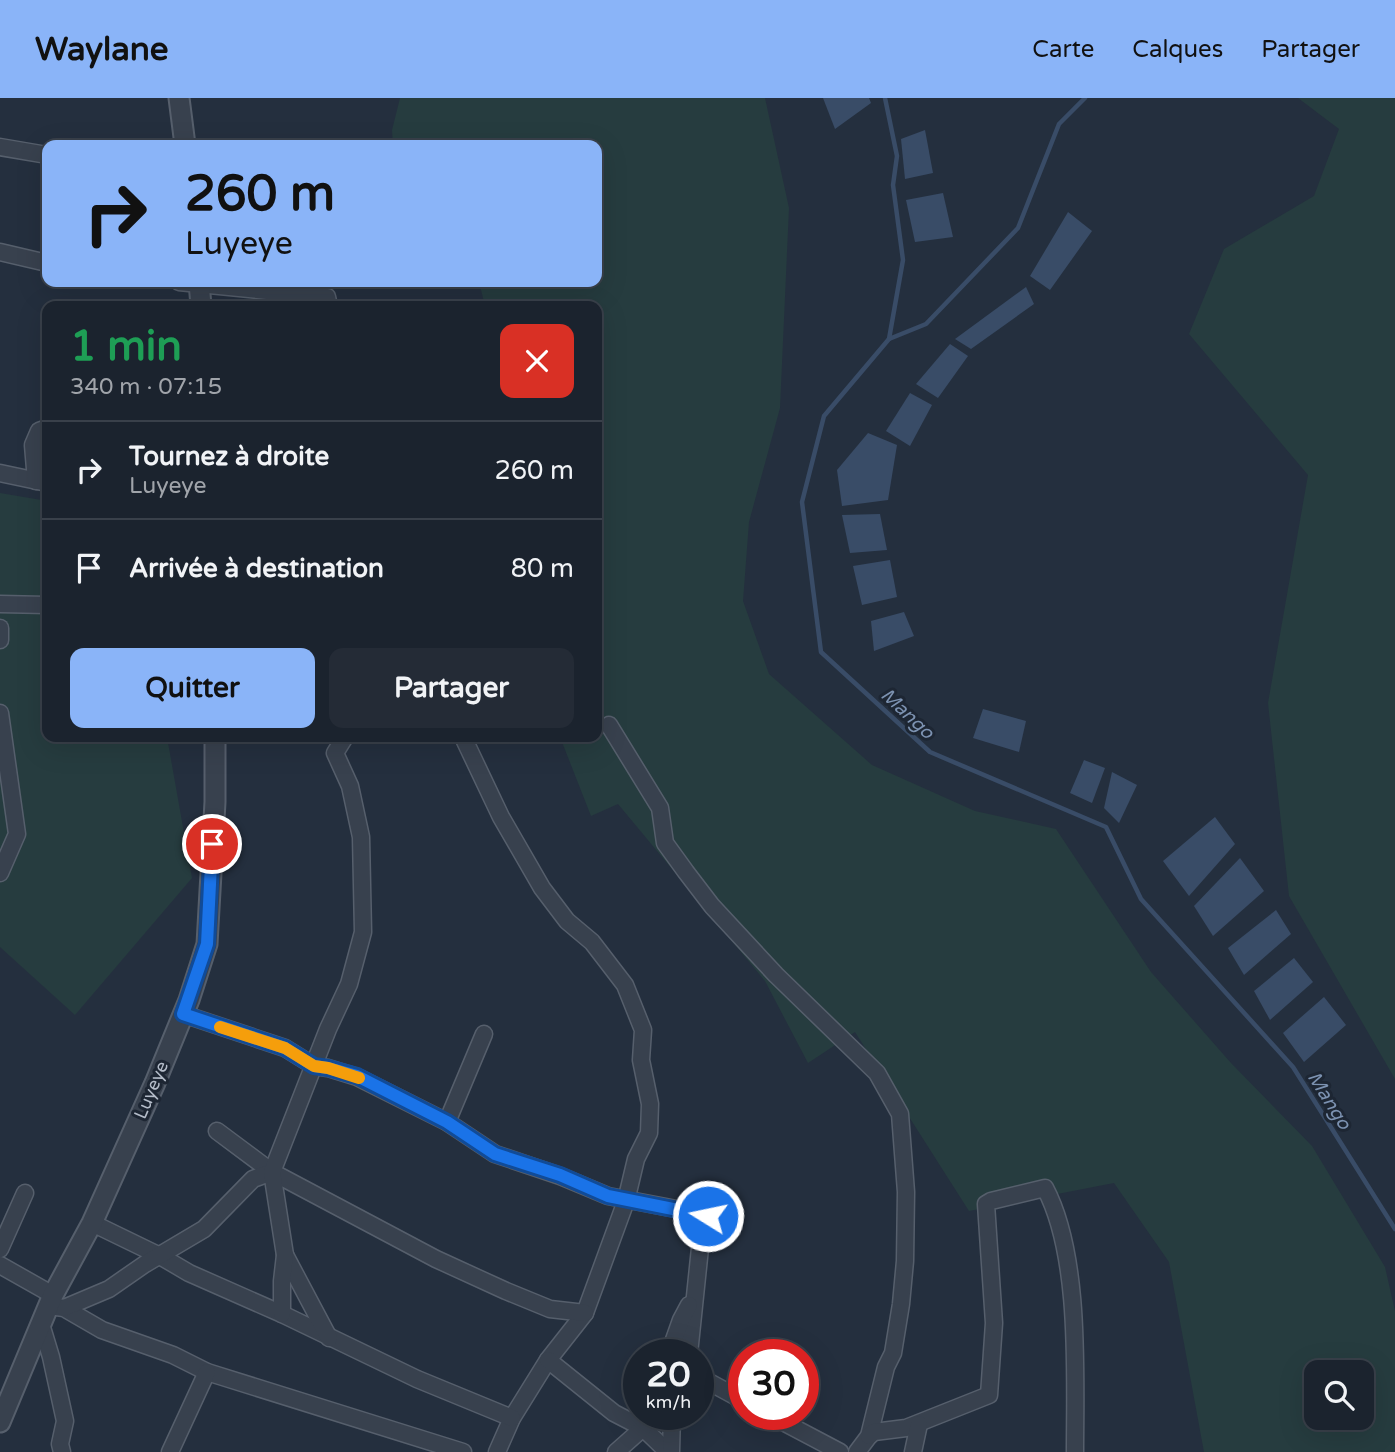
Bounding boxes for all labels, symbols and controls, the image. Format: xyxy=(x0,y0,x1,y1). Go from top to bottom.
text: Waylane xyxy=(35,30,169,69)
text: Carte xyxy=(1032,35,1094,64)
text: Calques xyxy=(1132,35,1223,64)
text: Partager xyxy=(1261,35,1360,64)
text: 260 m xyxy=(185,165,335,224)
icon: right xyxy=(70,168,161,259)
text: Luyeye xyxy=(185,225,293,263)
text: 1 min xyxy=(70,321,182,372)
button: close xyxy=(500,324,574,398)
text: 340 m · 07:15 xyxy=(70,373,222,401)
text: Tournez à droite xyxy=(129,441,329,472)
icon: right xyxy=(70,451,108,489)
text: 260 m xyxy=(494,455,574,486)
text: Luyeye xyxy=(129,472,207,500)
icon: arrive xyxy=(70,549,108,587)
text: Arrivée à destination xyxy=(129,553,384,584)
text: 80 m xyxy=(511,553,574,584)
button: Quitter xyxy=(70,648,315,728)
button: Partager xyxy=(329,648,574,728)
water label: Mango xyxy=(876,684,939,745)
pin xyxy=(182,814,242,874)
icon: arrive xyxy=(193,825,231,863)
street label: Luyeye xyxy=(129,1058,173,1122)
water label: Mango xyxy=(1303,1067,1356,1135)
position arrow xyxy=(671,1179,745,1253)
speed limit sign: 30 xyxy=(728,1339,819,1430)
text: 20 xyxy=(647,1354,690,1396)
map controls xyxy=(1304,1360,1374,1430)
button: search xyxy=(1304,1360,1374,1430)
text: km/h xyxy=(646,1391,691,1413)

